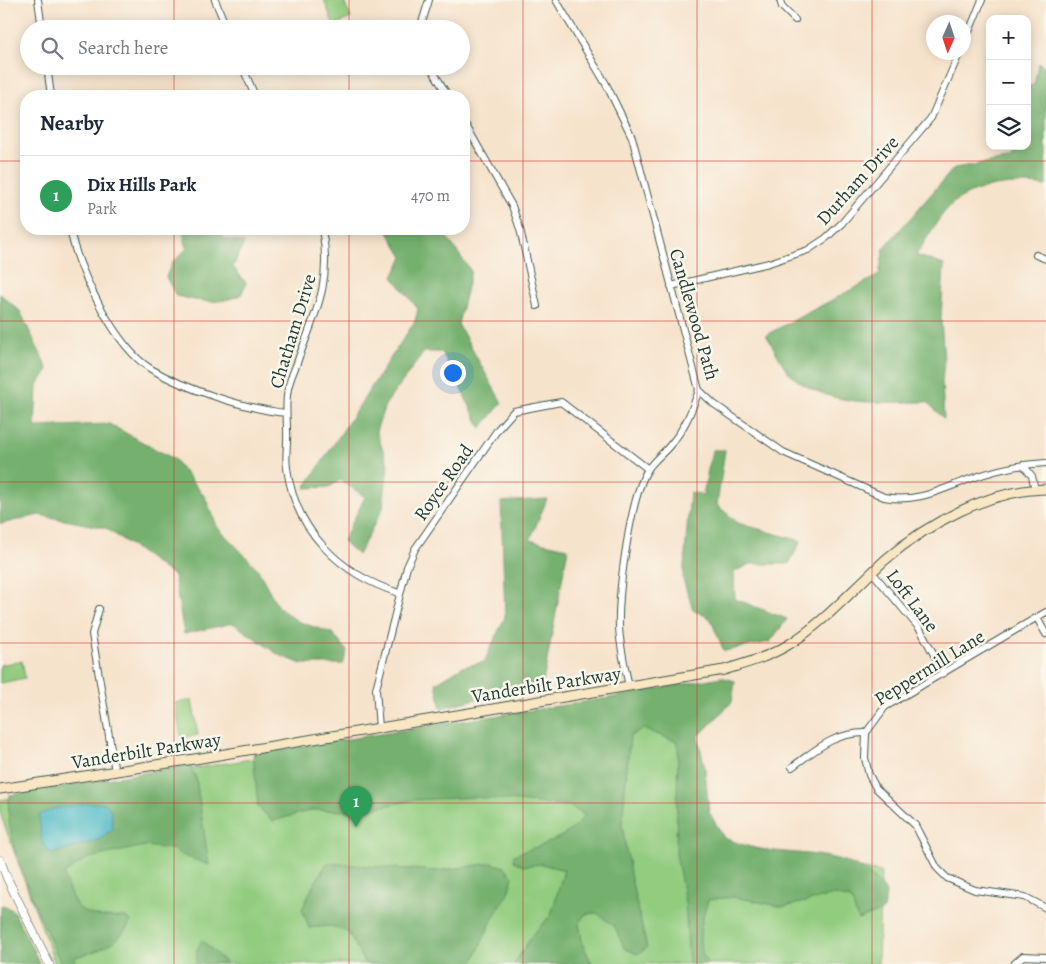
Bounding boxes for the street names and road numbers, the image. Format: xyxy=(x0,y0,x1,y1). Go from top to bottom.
street label: Durham Drive xyxy=(811,130,905,231)
street label: Candlewood Path xyxy=(663,245,725,383)
street label: Chatham Drive xyxy=(263,271,323,392)
street label: Royce Road xyxy=(408,438,480,526)
street label: Loft Lane xyxy=(880,564,944,637)
street label: Peppermill Lane xyxy=(869,624,990,712)
street label: Vanderbilt Parkway xyxy=(469,660,623,710)
street label: Vanderbilt Parkway xyxy=(69,726,223,776)

